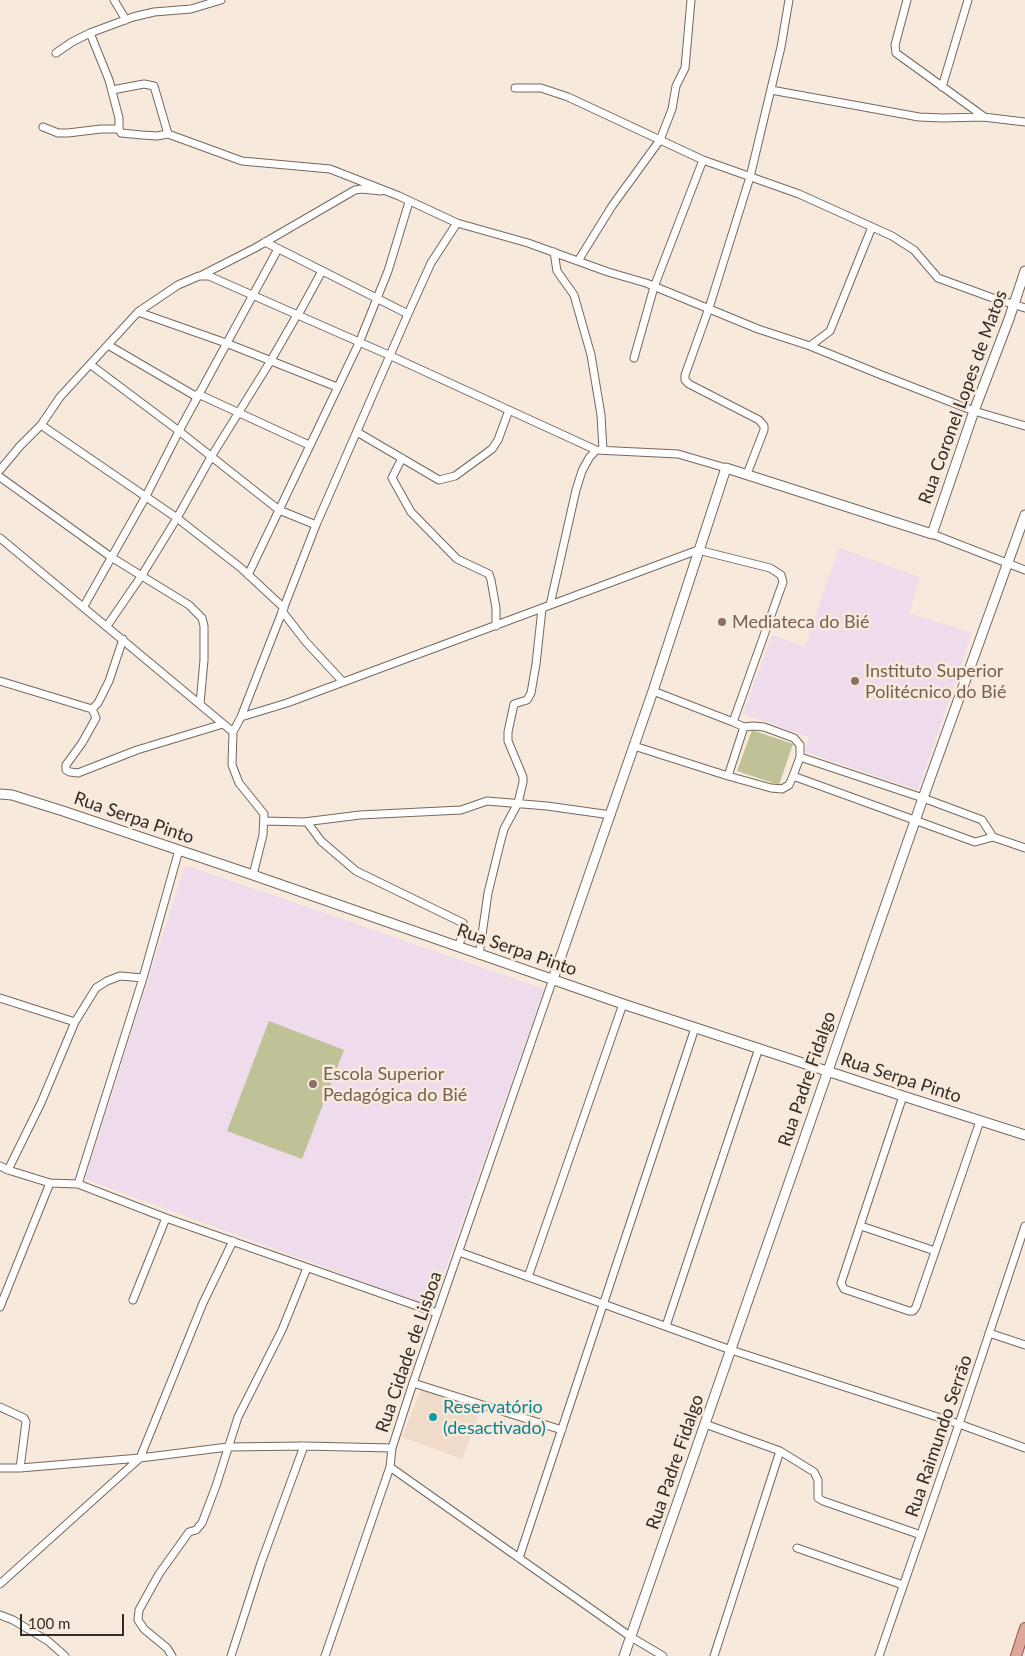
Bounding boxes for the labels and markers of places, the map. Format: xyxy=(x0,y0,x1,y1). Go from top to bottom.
place label: Mediateca do Bié xyxy=(732,611,869,633)
marker: Mediateca do Bié xyxy=(716,616,728,628)
place label: Instituto Superior Politécnico do Bié xyxy=(865,660,1006,702)
marker: Instituto Superior Politécnico do Bié xyxy=(849,675,861,687)
place label: Escola Superior Pedagógica do Bié xyxy=(323,1063,467,1106)
marker: Escola Superior Pedagógica do Bié xyxy=(307,1078,319,1090)
place label: Reservatório (desactivado) xyxy=(443,1396,546,1438)
marker: Reservatório (desactivado) xyxy=(427,1411,439,1423)

